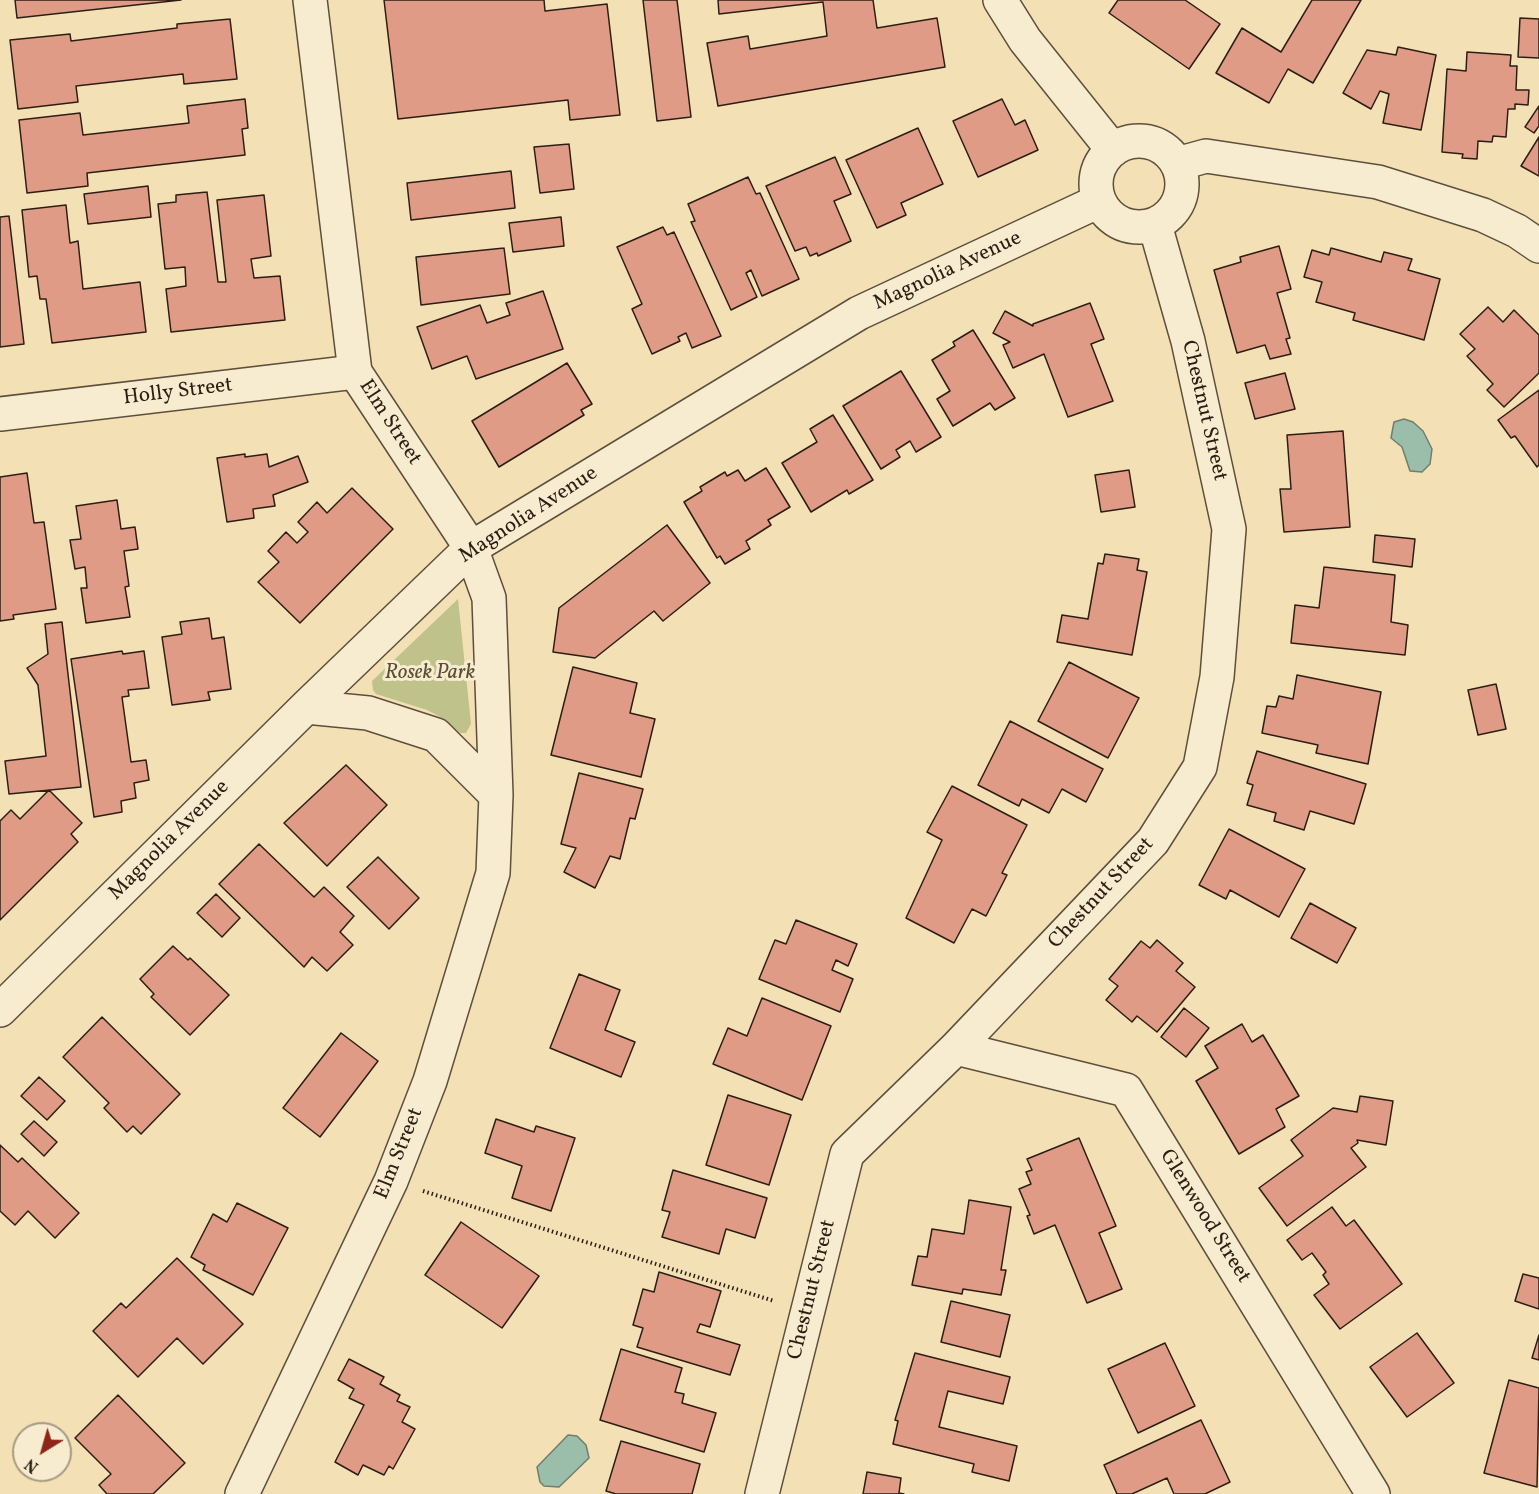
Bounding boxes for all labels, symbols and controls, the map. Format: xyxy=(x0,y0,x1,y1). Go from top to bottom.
street label: Magnolia Avenue xyxy=(870,227,1026,317)
street label: Chestnut Street xyxy=(1175,338,1231,484)
street label: Holly Street xyxy=(122,374,234,412)
street label: Elm Street xyxy=(352,376,426,470)
street label: Magnolia Avenue xyxy=(455,462,603,570)
park label: Rosek Park xyxy=(385,661,475,687)
street label: Magnolia Avenue xyxy=(104,775,236,907)
street label: Chestnut Street xyxy=(1044,833,1160,955)
street label: Elm Street xyxy=(370,1104,430,1204)
street label: Glenwood Street xyxy=(1153,1146,1255,1288)
street label: Chestnut Street xyxy=(783,1217,843,1363)
north arrow xyxy=(12,1422,72,1482)
text: N xyxy=(21,1452,44,1477)

